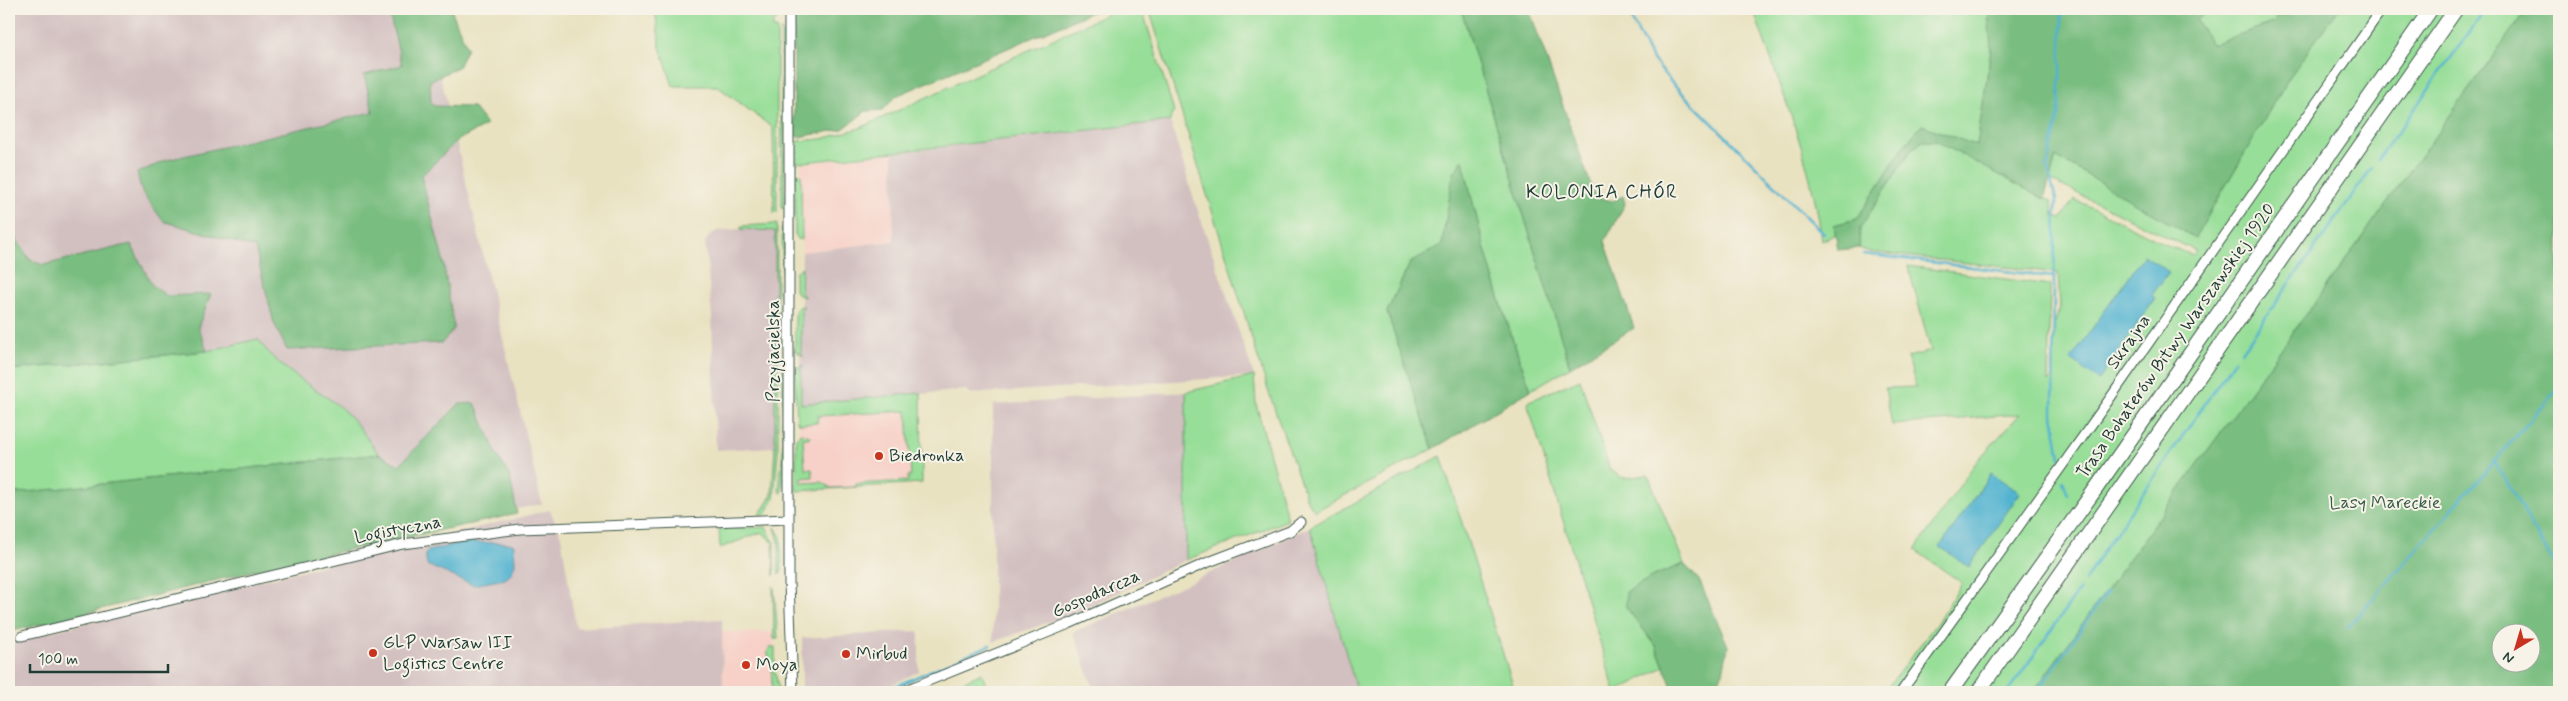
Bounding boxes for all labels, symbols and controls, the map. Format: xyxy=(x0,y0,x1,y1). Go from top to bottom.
district label: KOLONIA CHÓR xyxy=(1526,180,1678,205)
street label: Trasa Bohaterów Bitwy Warszawskiej 1920 xyxy=(2071,198,2281,484)
street label: Przyjacielska xyxy=(762,300,786,402)
street label: Skrajna xyxy=(2101,310,2157,374)
place label: Biedronka xyxy=(889,444,964,468)
marker: Biedronka xyxy=(873,450,885,462)
park label: Lasy Mareckie xyxy=(2329,491,2441,515)
street label: Logistyczna xyxy=(352,510,444,552)
street label: Gospodarcza xyxy=(1048,564,1144,624)
north arrow xyxy=(2490,624,2540,674)
place label: GLP Warsaw III Logistics Centre xyxy=(383,631,512,678)
scale bar xyxy=(30,641,168,673)
place label: Mirbud xyxy=(856,642,908,666)
marker: GLP Warsaw III Logistics Centre xyxy=(367,647,379,659)
text: N xyxy=(2499,647,2518,667)
marker: Mirbud xyxy=(840,648,852,660)
text: 100 m xyxy=(38,650,78,670)
place label: Moya xyxy=(756,653,797,677)
marker: Moya xyxy=(740,659,752,671)

